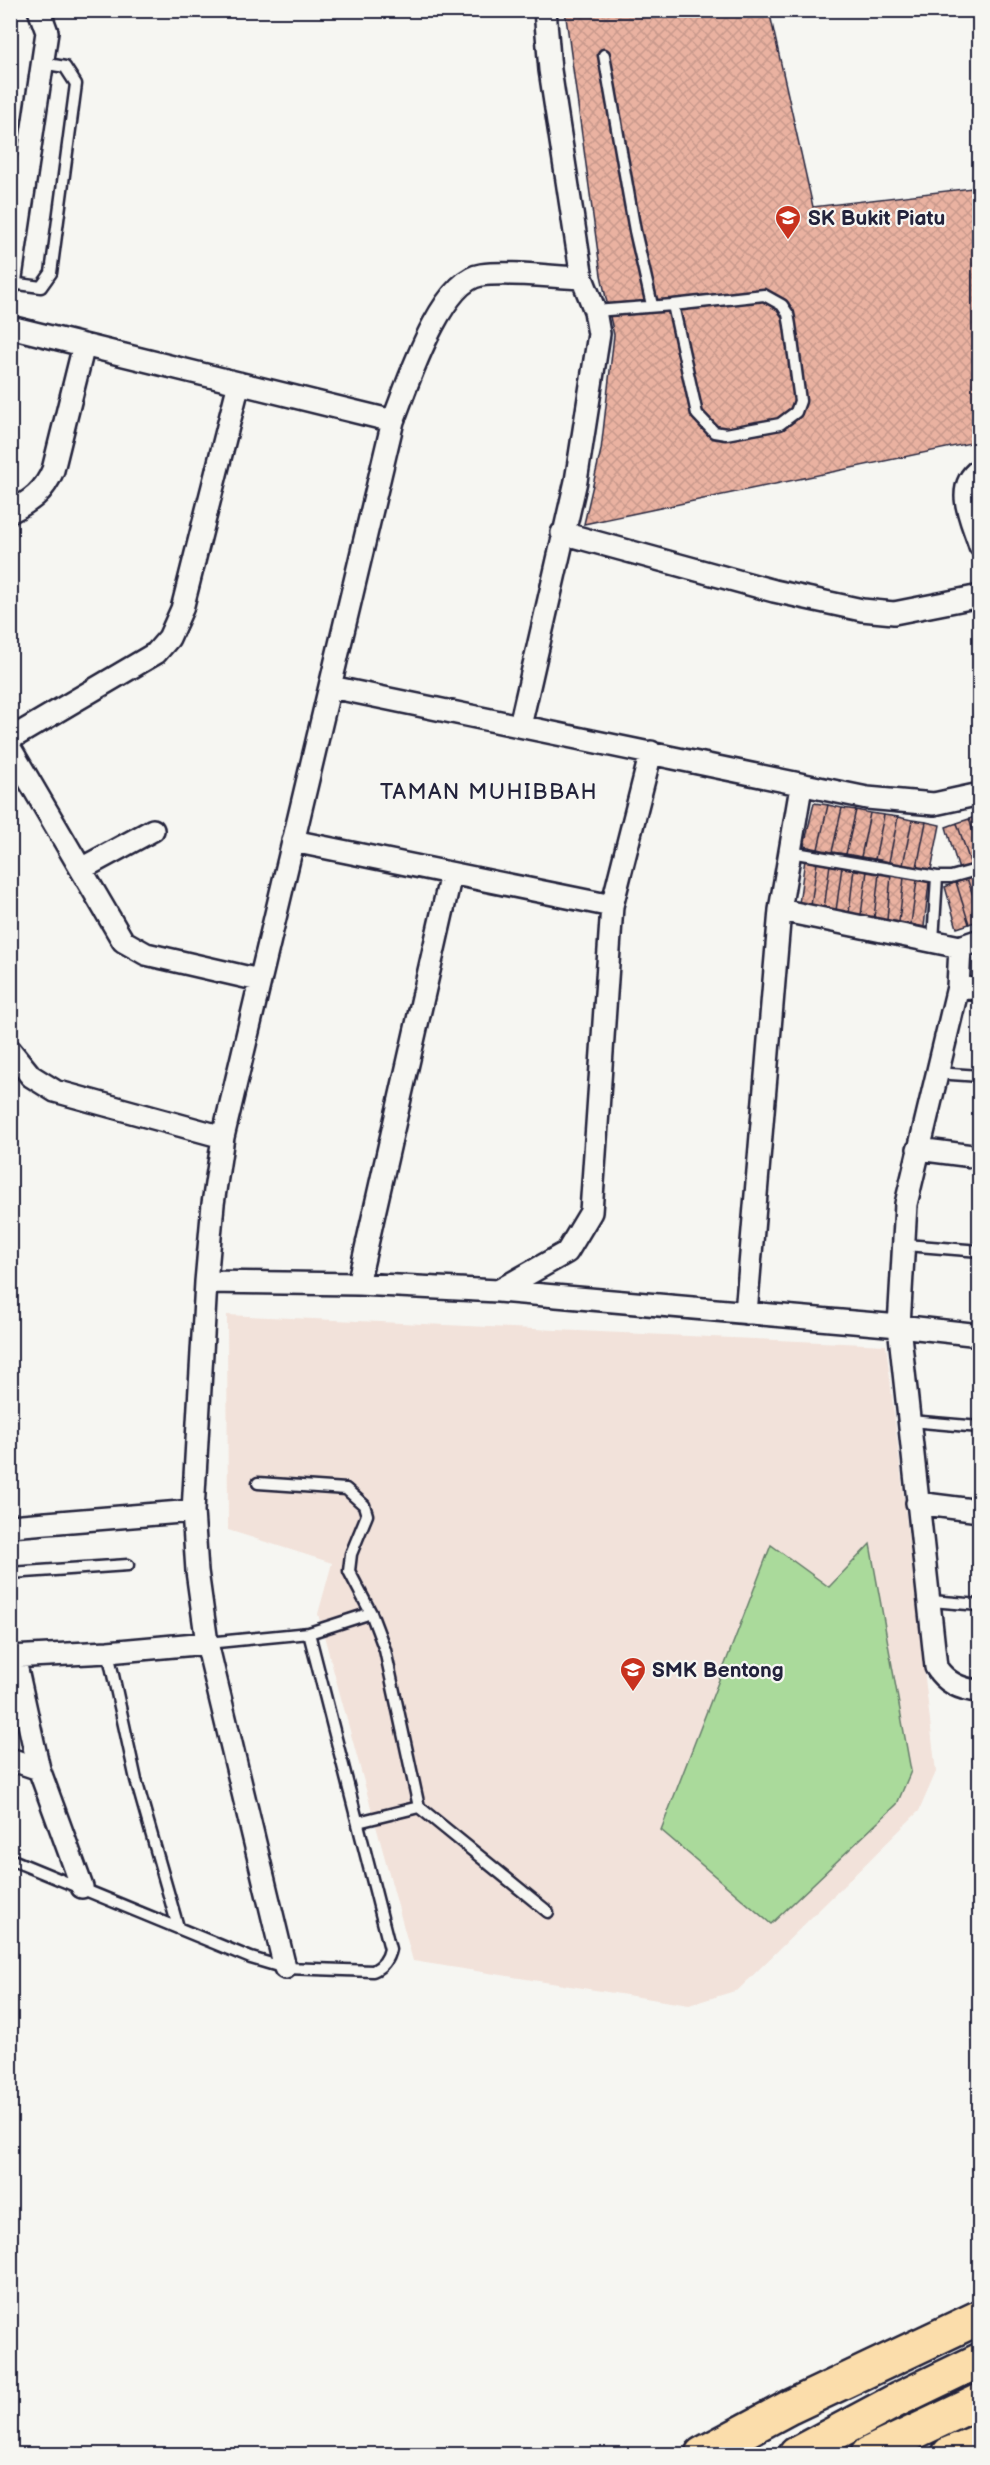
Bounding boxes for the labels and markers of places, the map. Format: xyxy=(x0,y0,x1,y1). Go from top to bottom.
school or university icon: SK Bukit Piatu xyxy=(773,203,803,241)
place label: SK Bukit Piatu xyxy=(808,206,945,231)
school or university icon: SMK Bentong xyxy=(618,1655,648,1693)
place label: SMK Bentong xyxy=(652,1658,784,1683)

